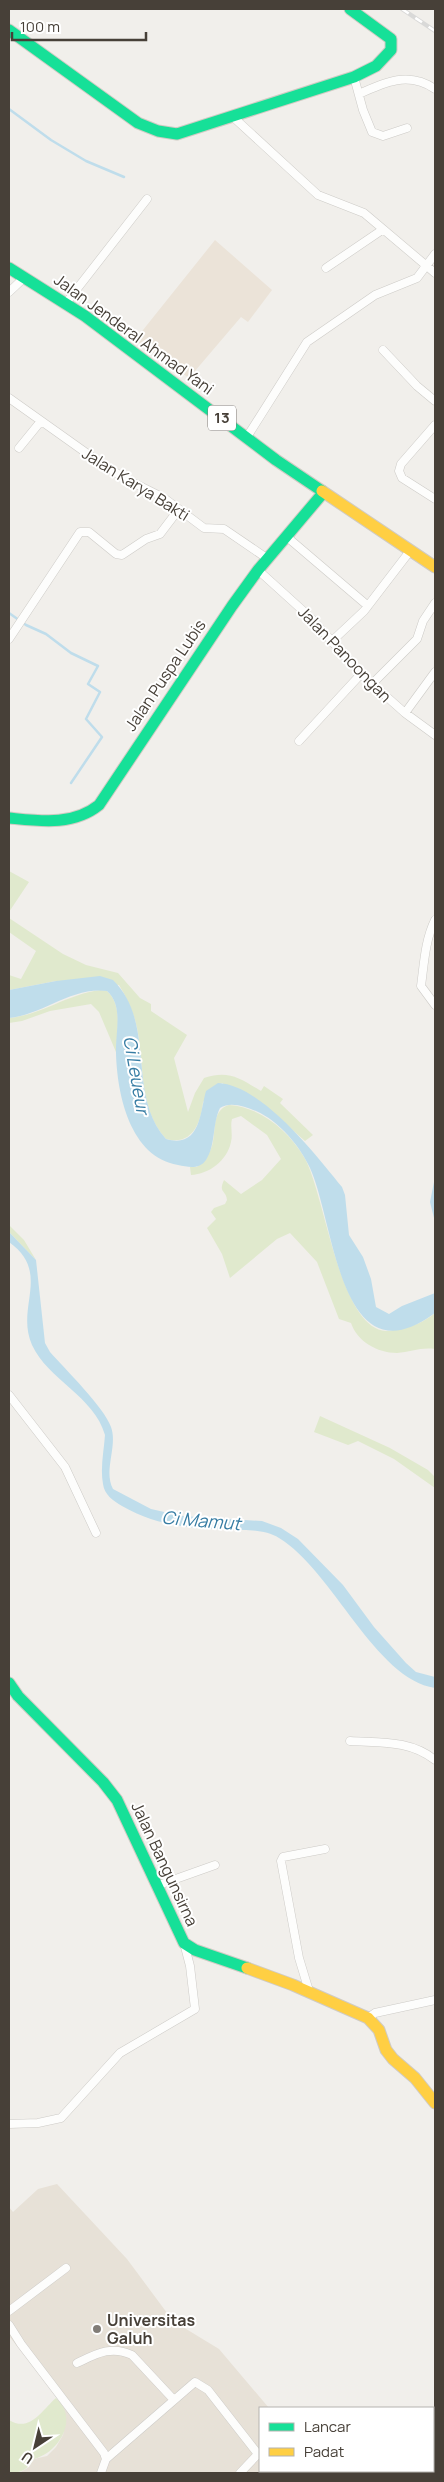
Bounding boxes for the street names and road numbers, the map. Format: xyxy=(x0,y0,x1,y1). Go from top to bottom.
street label: Jalan Jenderal Ahmad Yani xyxy=(50,269,218,399)
road number: 13 xyxy=(208,406,236,430)
street label: Jalan Karya Bakti xyxy=(78,442,194,526)
street label: Jalan Panoongan xyxy=(293,601,397,707)
street label: Jalan Puspa Lubis xyxy=(120,615,210,735)
street label: Jalan Bangunsirna xyxy=(127,1798,203,1930)

